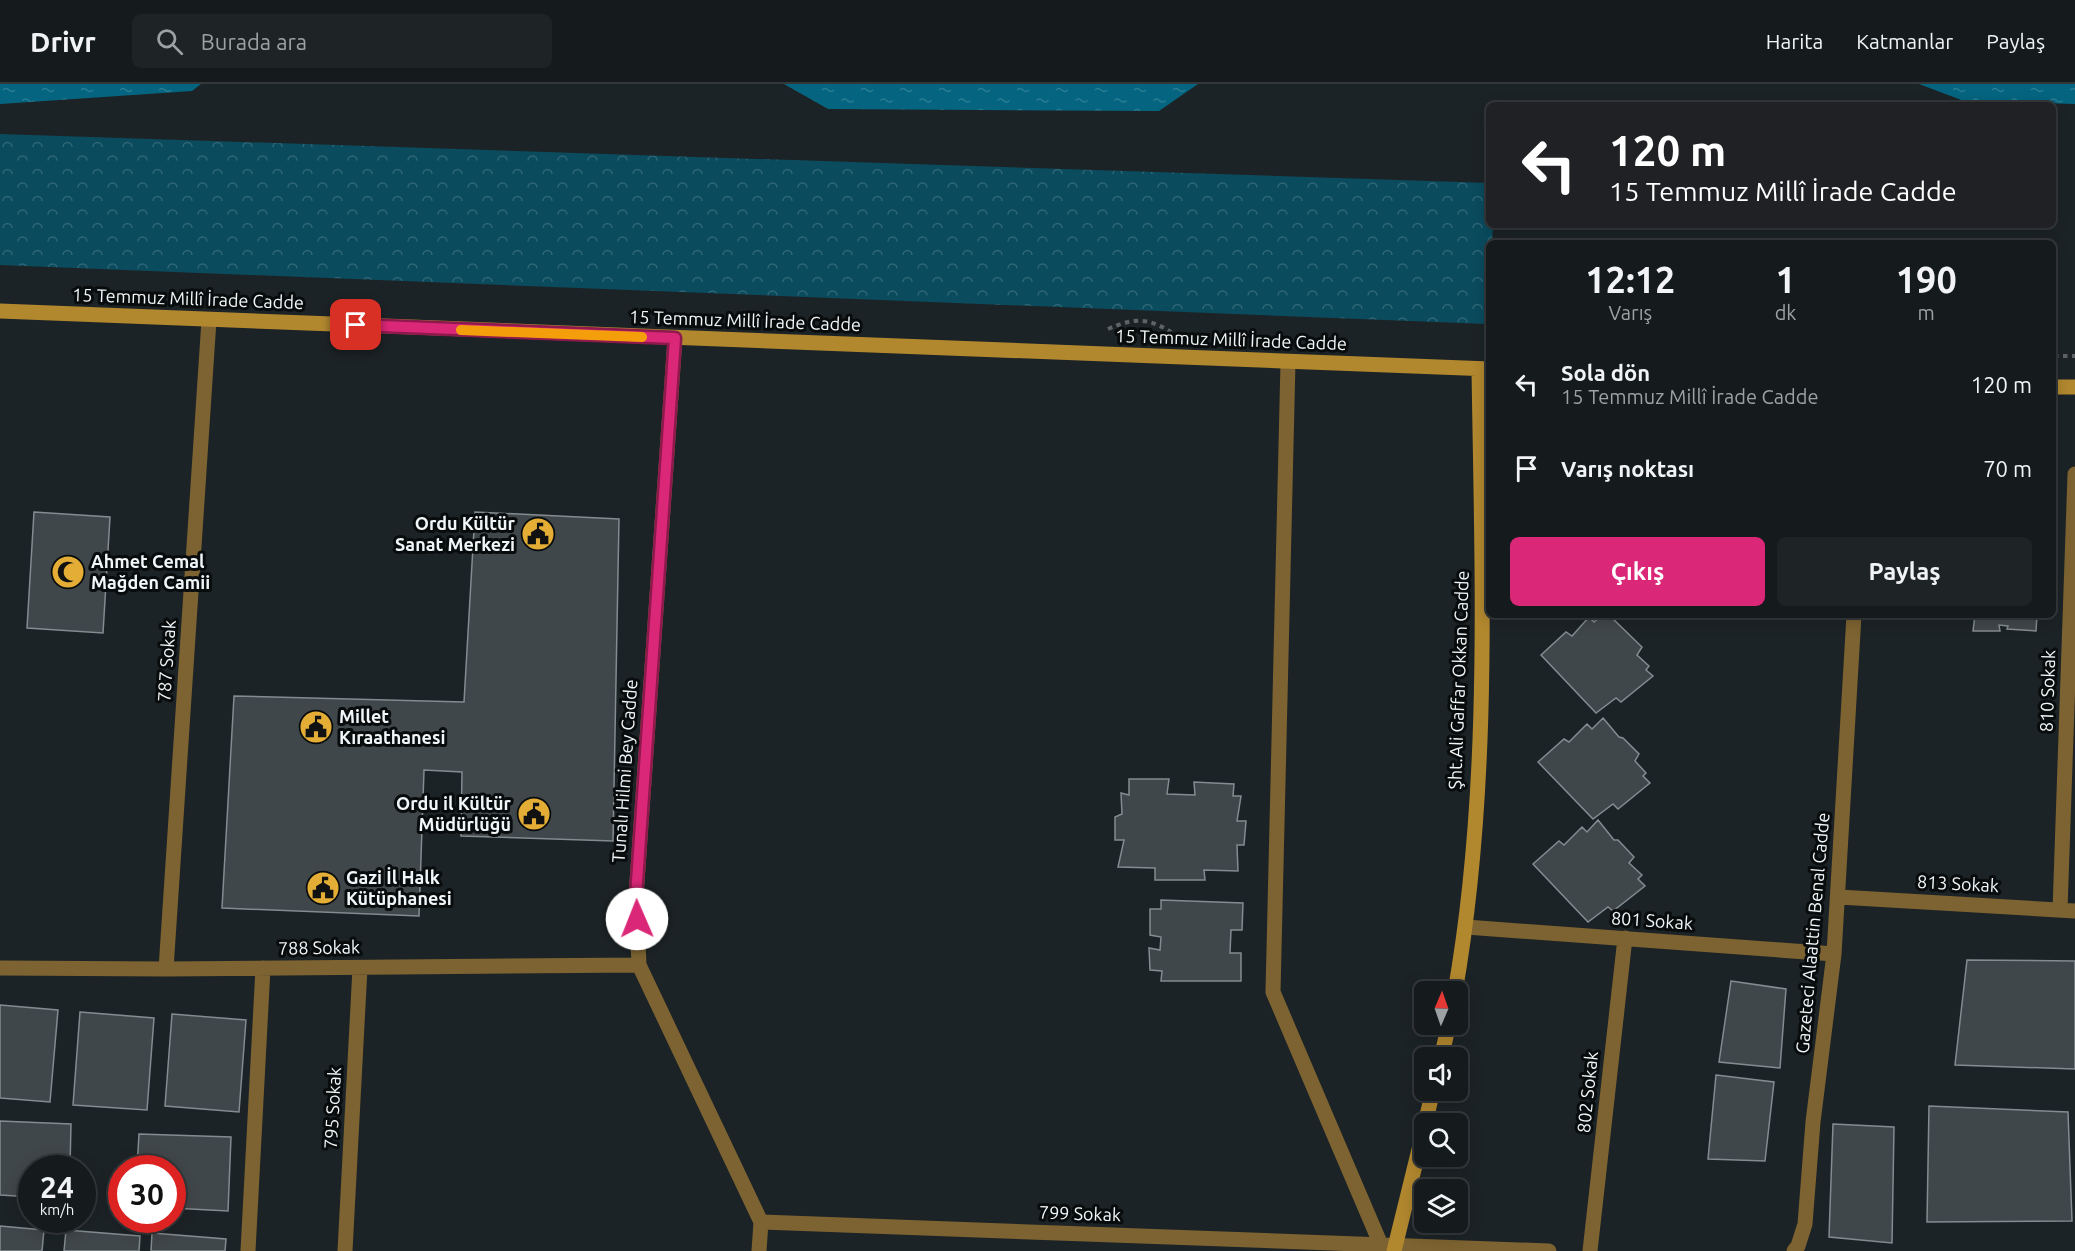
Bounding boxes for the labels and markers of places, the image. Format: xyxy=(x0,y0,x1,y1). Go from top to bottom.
pin xyxy=(330,299,381,350)
place label: Ordu Kültür Sanat Merkezi xyxy=(395,513,516,554)
public building icon: Ordu Kültür Sanat Merkezi xyxy=(520,516,556,552)
place label: Ahmet Cemal Mağden Camii xyxy=(91,551,210,592)
mosque icon: Ahmet Cemal Mağden Camii xyxy=(50,554,86,590)
place label: Millet Kıraathanesi xyxy=(339,706,445,747)
public building icon: Millet Kıraathanesi xyxy=(298,709,334,745)
place label: Ordu il Kültür Müdürlüğü xyxy=(396,793,512,834)
public building icon: Ordu il Kültür Müdürlüğü xyxy=(516,796,552,832)
place label: Gazi İl Halk Kütüphanesi xyxy=(346,867,452,908)
public building icon: Gazi İl Halk Kütüphanesi xyxy=(305,870,341,906)

